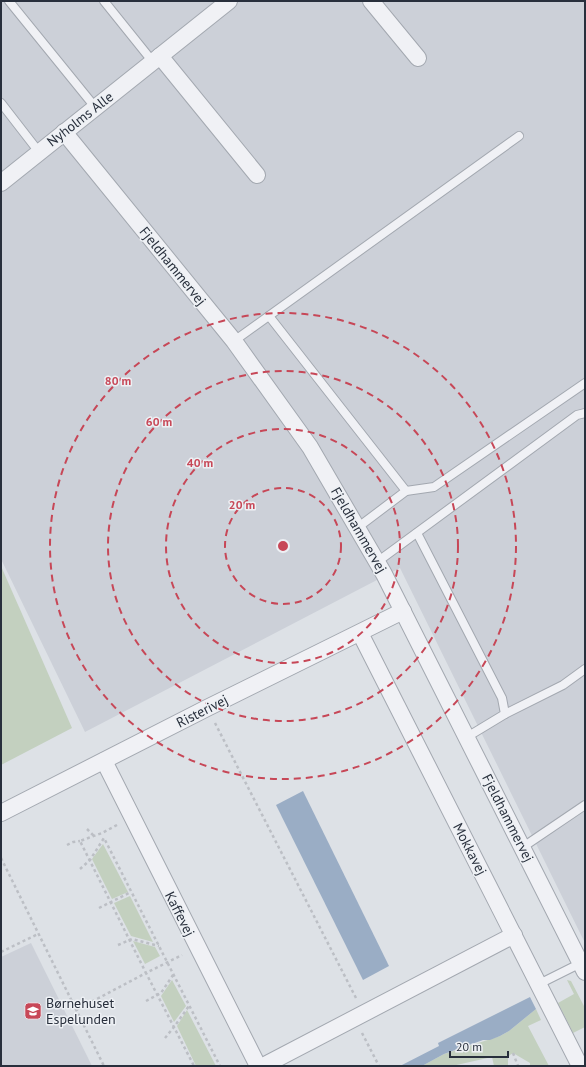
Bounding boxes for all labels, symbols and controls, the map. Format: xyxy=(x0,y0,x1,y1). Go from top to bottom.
street label: Nyholms Alle xyxy=(43,88,117,150)
street label: Fjeldhammervej xyxy=(136,223,210,309)
text: 80 m xyxy=(105,373,131,388)
text: 60 m xyxy=(146,414,172,429)
text: 40 m xyxy=(187,455,213,470)
street label: Fjeldhammervej xyxy=(327,484,391,576)
text: 20 m xyxy=(229,497,255,512)
centre of rings xyxy=(276,539,290,553)
street label: Risterivej xyxy=(173,690,231,732)
street label: Fjeldhammervej xyxy=(478,771,538,865)
street label: Mokkavej xyxy=(449,820,491,878)
street label: Kaffevej xyxy=(161,888,199,940)
place label: Børnehuset Espelunden xyxy=(46,994,116,1028)
school or university icon: Børnehuset Espelunden xyxy=(23,1001,43,1021)
scale bar xyxy=(450,1033,508,1059)
text: 20 m xyxy=(456,1039,482,1054)

